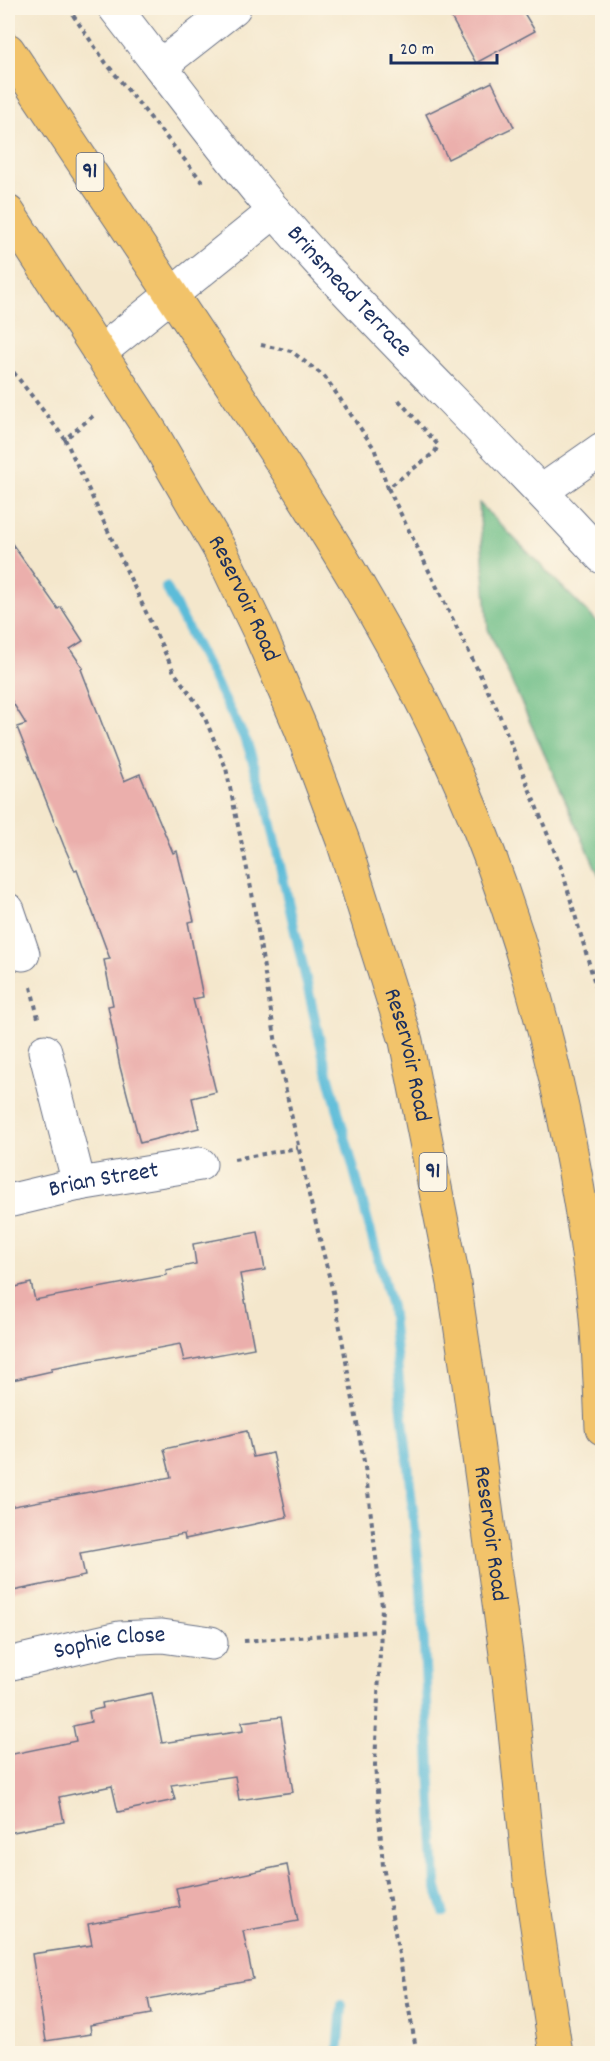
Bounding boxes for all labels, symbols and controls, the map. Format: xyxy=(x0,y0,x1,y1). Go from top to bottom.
scale bar xyxy=(391,27,498,65)
text: 20 m xyxy=(400,38,434,63)
road number: 91 xyxy=(76,153,104,191)
street label: Brinsmead Terrace xyxy=(278,219,419,366)
street label: Reservoir Road xyxy=(198,529,287,667)
street label: Reservoir Road xyxy=(374,984,439,1125)
road number: 91 xyxy=(420,1153,446,1191)
street label: Brian Street xyxy=(45,1154,161,1208)
street label: Reservoir Road xyxy=(463,1464,516,1604)
street label: Sophie Close xyxy=(50,1619,166,1670)

